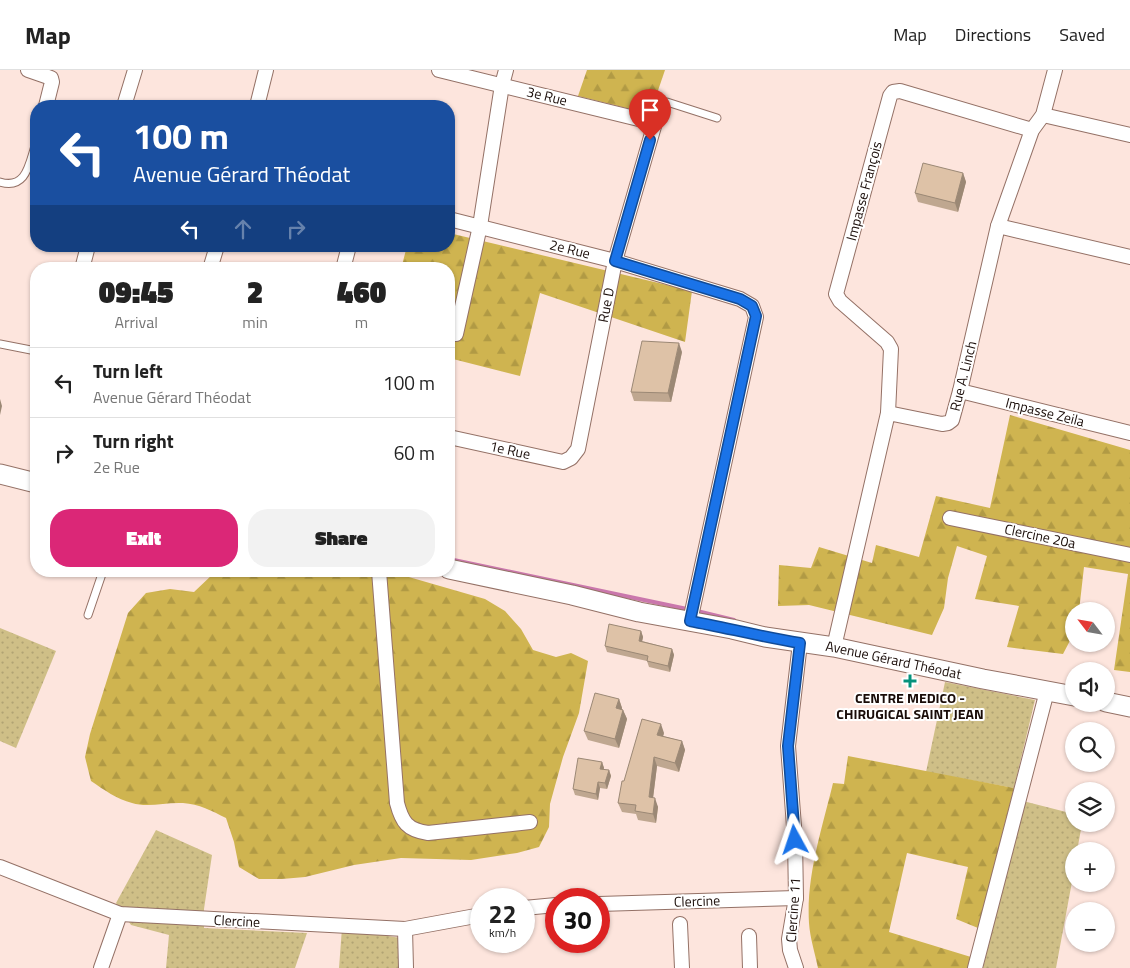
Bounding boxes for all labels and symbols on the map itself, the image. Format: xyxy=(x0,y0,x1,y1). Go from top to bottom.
street label: 3e Rue xyxy=(525,80,570,111)
pin xyxy=(629,89,671,140)
street label: Impasse François xyxy=(840,139,887,243)
street label: 2e Rue xyxy=(548,233,593,264)
street label: Rue D xyxy=(592,286,619,324)
street label: Rue A. Linch xyxy=(944,339,981,413)
street label: Impasse Zeila xyxy=(1004,392,1087,431)
street label: 1e Rue xyxy=(488,435,532,464)
street label: Clercine 20a xyxy=(1003,518,1078,553)
north arrow xyxy=(1065,602,1115,652)
street label: Avenue Gérard Théodat xyxy=(824,635,964,684)
marker: CENTRE MEDICO - CHIRUGICAL SAINT JEAN xyxy=(903,674,917,688)
place label: CENTRE MEDICO - CHIRUGICAL SAINT JEAN xyxy=(836,687,984,724)
position arrow xyxy=(768,813,820,865)
street label: Clercine 11 xyxy=(780,877,805,943)
speed limit sign: 30 xyxy=(545,888,610,953)
street label: Clercine xyxy=(673,889,721,912)
street label: Clercine xyxy=(213,909,261,932)

